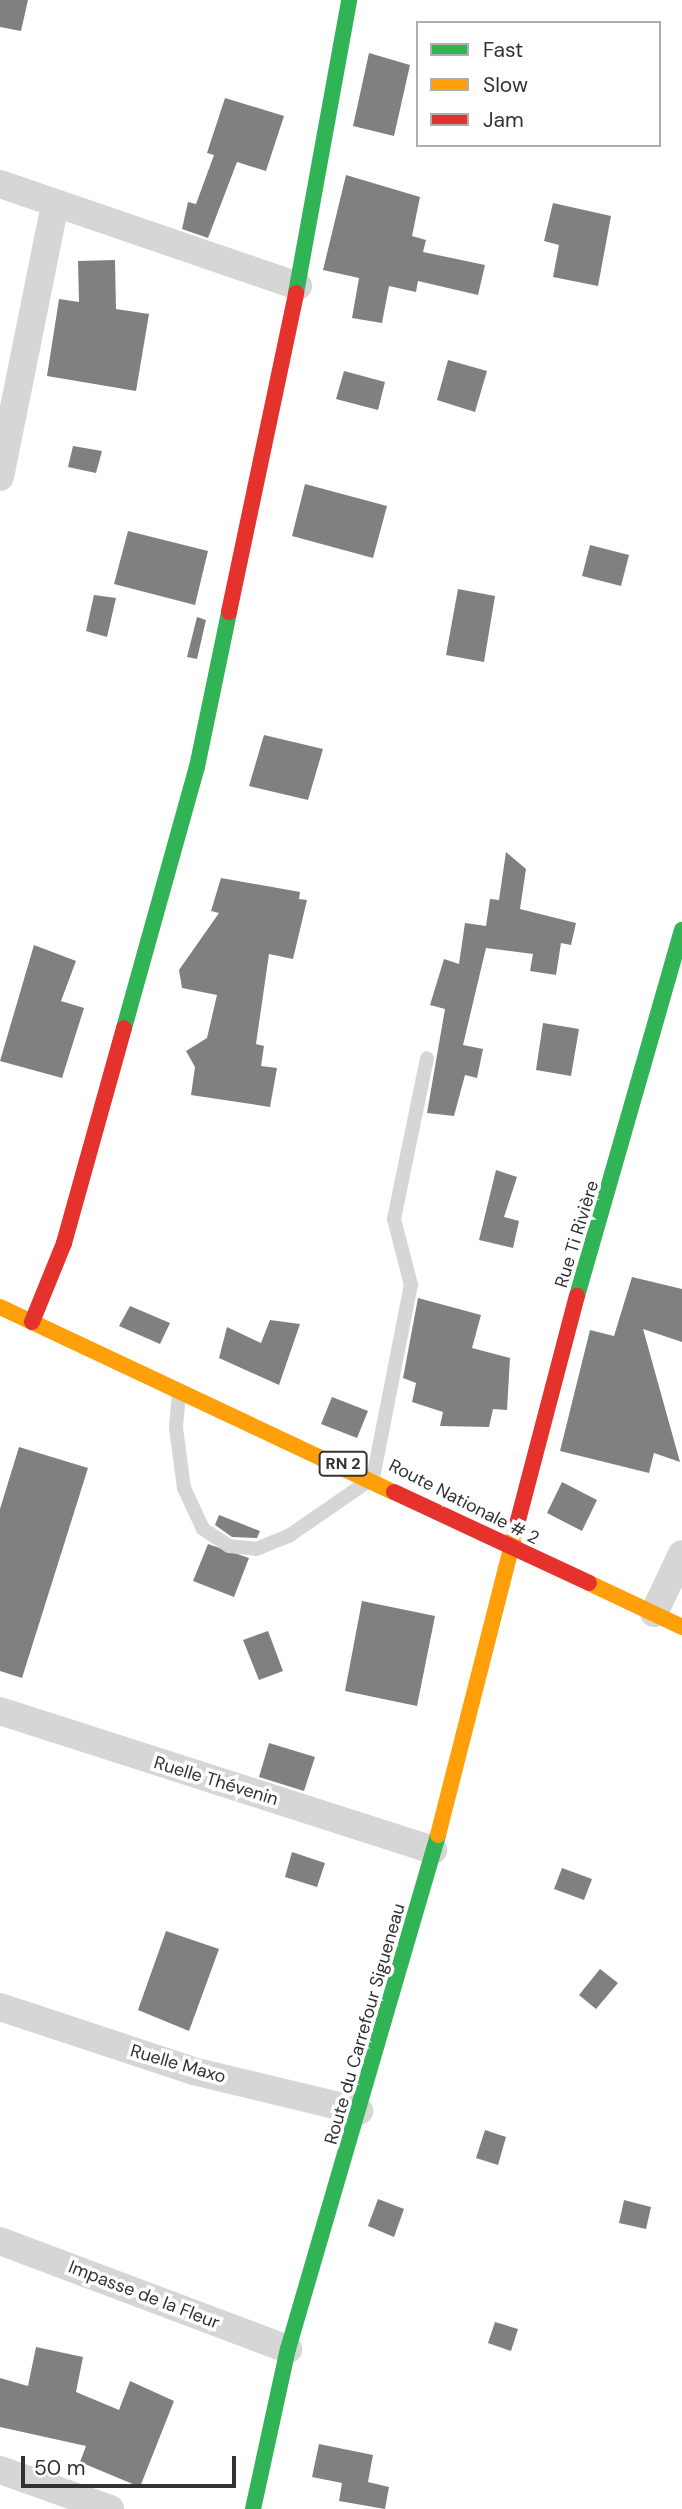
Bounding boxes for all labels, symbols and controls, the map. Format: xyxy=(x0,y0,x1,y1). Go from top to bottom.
legend xyxy=(416,21,661,147)
text: Fast xyxy=(483,36,523,64)
text: Slow xyxy=(483,71,528,99)
text: Jam xyxy=(483,106,524,134)
street label: Rue Ti Rivière xyxy=(550,1178,604,1290)
road number: RN 2 xyxy=(318,1452,368,1476)
street label: Route Nationale # 2 xyxy=(385,1455,543,1549)
street label: Ruelle Thévenin xyxy=(151,1752,281,1810)
street label: Route du Carrefour Sigueneau xyxy=(320,1901,410,2147)
street label: Ruelle Maxo xyxy=(128,2040,228,2088)
street label: Impasse de la Fleur xyxy=(65,2256,223,2334)
scale bar xyxy=(24,2442,240,2486)
text: 50 m xyxy=(34,2454,85,2482)

